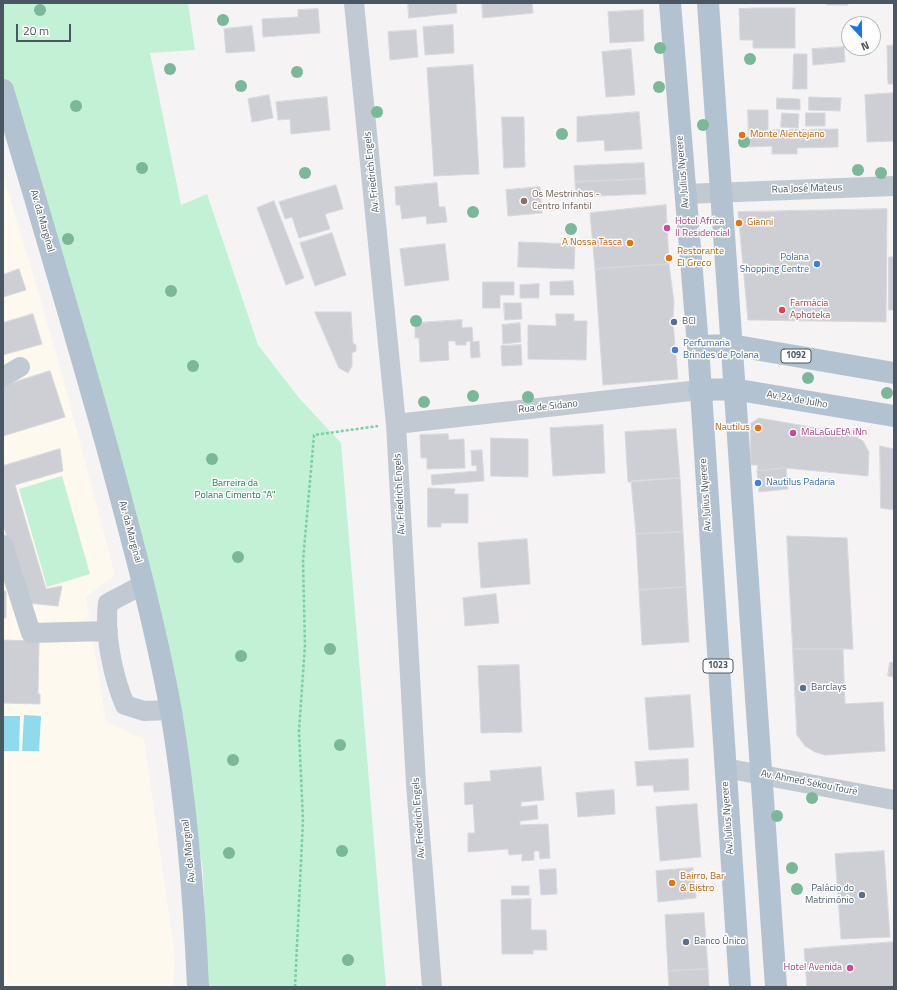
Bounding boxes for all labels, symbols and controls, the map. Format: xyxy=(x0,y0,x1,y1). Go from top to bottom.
scale bar xyxy=(18,16,73,42)
north arrow xyxy=(841,16,881,56)
text: 20 m xyxy=(23,21,49,40)
text: N xyxy=(859,37,872,55)
place label: Monte Alentejano xyxy=(750,129,825,141)
marker: Monte Alentejano xyxy=(737,130,747,140)
street label: Av. Friedrich Engels xyxy=(362,131,382,213)
street label: Av. Julius Nyerere xyxy=(674,135,692,209)
street label: Rua José Mateus xyxy=(772,182,842,196)
street label: Av. da Marginal xyxy=(27,189,57,253)
place label: Os Mestrinhos - Centro Infantil xyxy=(532,189,600,212)
marker: Os Mestrinhos - Centro Infantil xyxy=(519,196,529,206)
place label: Hotel Africa II Residencial xyxy=(675,216,730,240)
place label: Gianni xyxy=(747,217,773,229)
marker: Gianni xyxy=(734,218,744,228)
marker: Hotel Africa II Residencial xyxy=(662,223,672,233)
place label: A Nossa Tasca xyxy=(562,237,622,249)
marker: A Nossa Tasca xyxy=(625,238,635,248)
place label: Restorante El Greco xyxy=(677,246,724,270)
place label: Polana Shopping Centre xyxy=(740,252,809,276)
marker: Restorante El Greco xyxy=(664,253,674,263)
marker: Polana Shopping Centre xyxy=(812,259,822,269)
place label: Farmácia Aphoteka xyxy=(790,298,830,322)
marker: Farmácia Aphoteka xyxy=(777,305,787,315)
place label: BCI xyxy=(682,316,696,328)
marker: BCI xyxy=(669,317,679,327)
place label: Perfumaria Brindes de Polana xyxy=(683,338,759,362)
marker: Perfumaria Brindes de Polana xyxy=(670,345,680,355)
road number: 1092 xyxy=(781,349,811,363)
street label: Av. 24 de Julho xyxy=(766,389,828,411)
street label: Rua de Sidano xyxy=(518,398,578,416)
place label: Nautilus xyxy=(715,422,750,434)
marker: Nautilus xyxy=(753,423,763,433)
place label: MaLaGuEtA iNn xyxy=(801,427,867,439)
marker: MaLaGuEtA iNn xyxy=(788,428,798,438)
street label: Av. Friedrich Engels xyxy=(392,453,408,535)
street label: Av. Julius Nyerere xyxy=(697,458,715,532)
place label: Nautilus Padaria xyxy=(766,477,835,489)
park label: Barreira da Polana Cimento "A" xyxy=(195,478,275,502)
marker: Nautilus Padaria xyxy=(753,478,763,488)
street label: Av. da Marginal xyxy=(116,500,144,564)
road number: 1023 xyxy=(703,659,733,673)
place label: Barclays xyxy=(811,682,847,694)
marker: Barclays xyxy=(798,683,808,693)
street label: Av. Ahmed Sékou Touré xyxy=(760,768,858,798)
street label: Av. Friedrich Engels xyxy=(410,777,428,859)
street label: Av. Julius Nyerere xyxy=(719,781,737,855)
street label: Av. da Marginal xyxy=(180,819,198,883)
place label: Bairro, Bar & Bistro xyxy=(680,871,725,894)
marker: Bairro, Bar & Bistro xyxy=(667,878,677,888)
place label: Palácio do Matrimónio xyxy=(805,883,854,906)
marker: Palácio do Matrimónio xyxy=(857,890,867,900)
place label: Banco Único xyxy=(694,936,746,948)
marker: Banco Único xyxy=(681,937,691,947)
place label: Hotel Avenida xyxy=(784,962,842,974)
marker: Hotel Avenida xyxy=(845,963,855,973)

